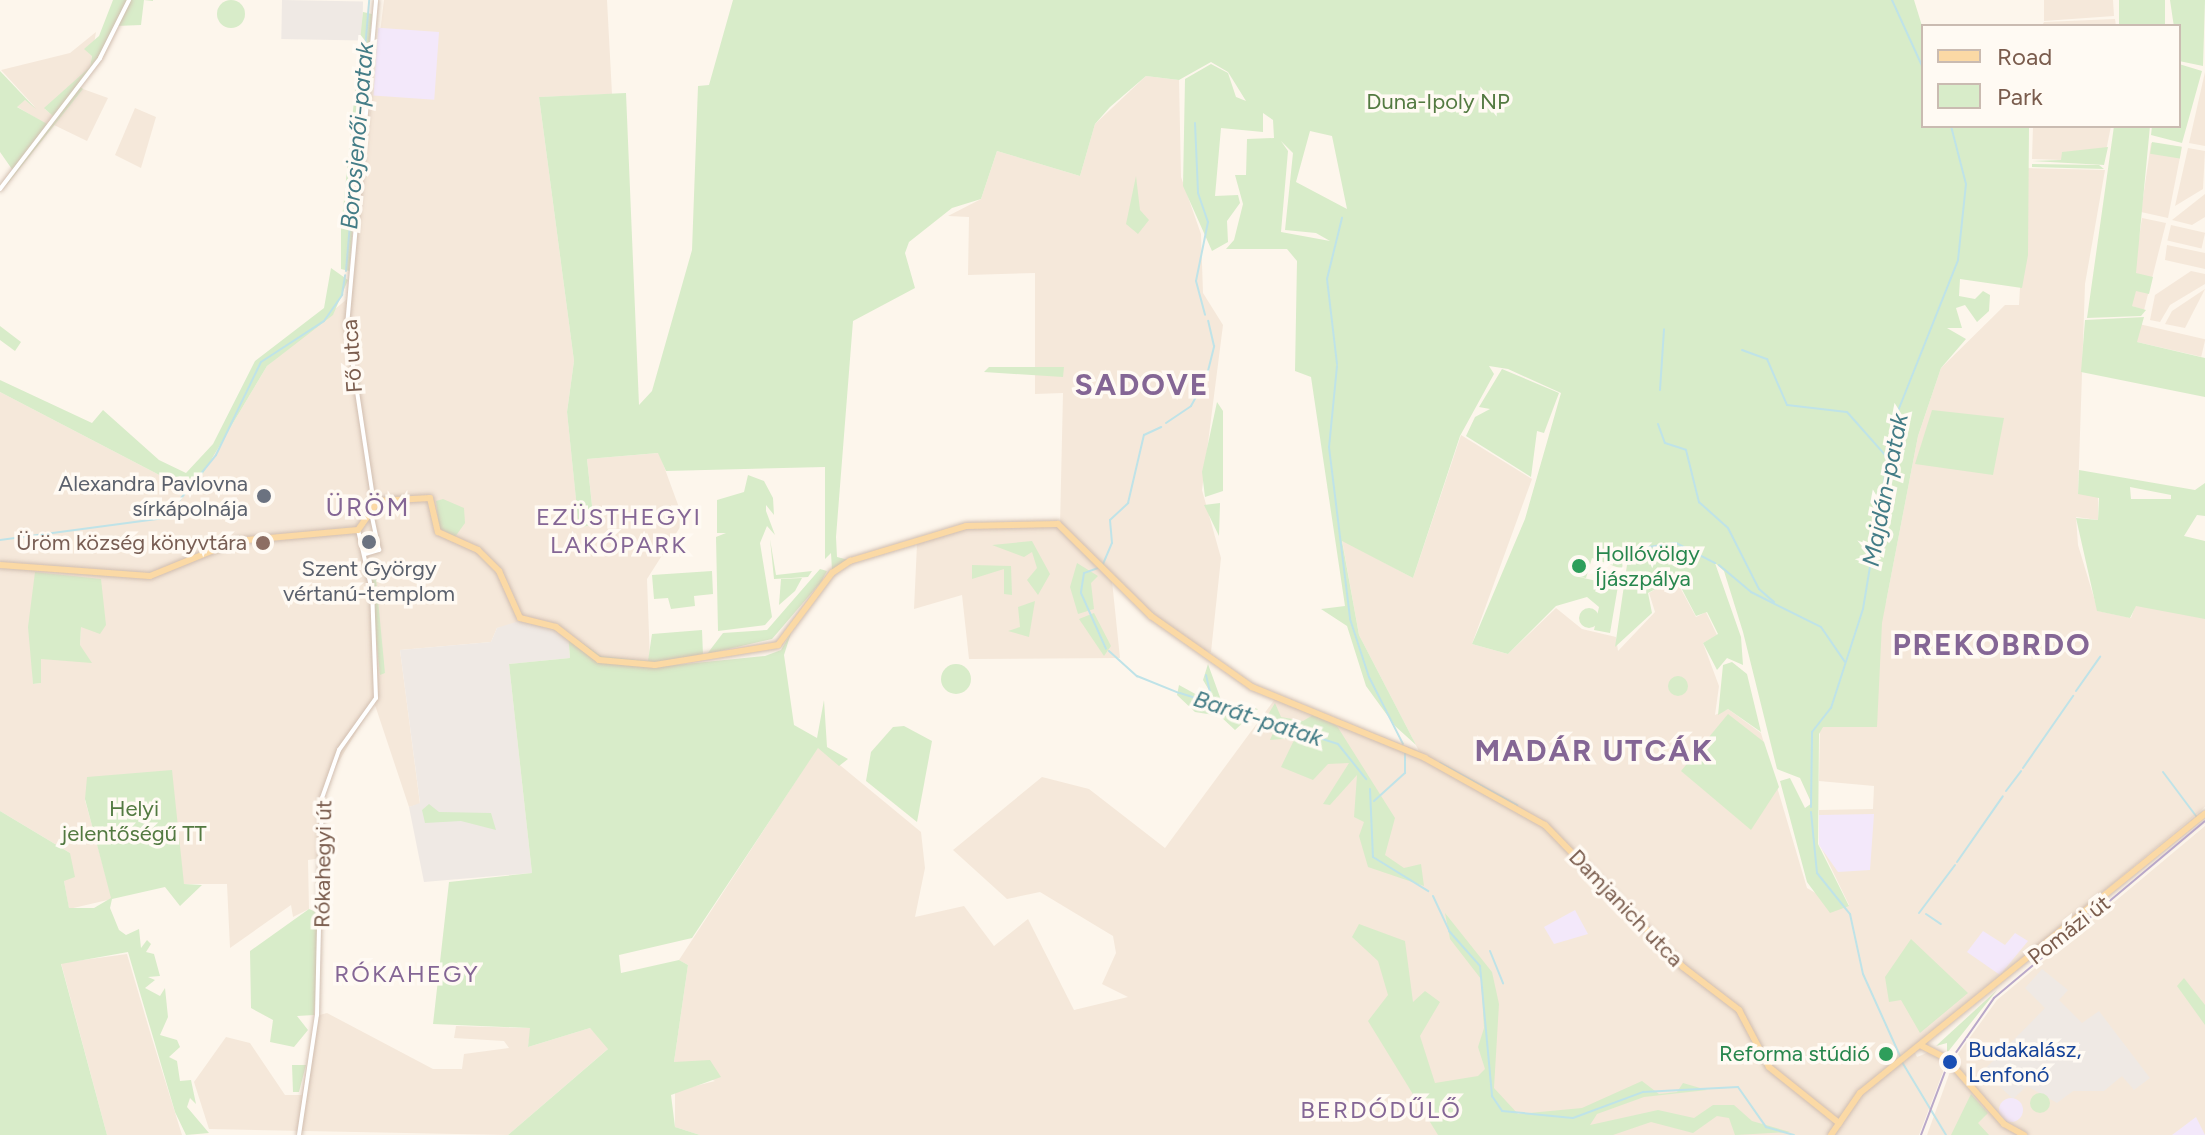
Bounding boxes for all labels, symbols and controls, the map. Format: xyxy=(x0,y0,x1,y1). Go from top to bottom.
legend xyxy=(1921,24,2181,128)
water label: Borosjenői-patak xyxy=(334,41,380,231)
text: Road xyxy=(1997,42,2052,71)
text: Park xyxy=(1997,82,2043,111)
park label: Duna-Ipoly NP xyxy=(1366,89,1510,115)
street label: Fő utca xyxy=(336,318,368,394)
district label: SADOVE xyxy=(1075,367,1209,403)
water label: Majdán-patak xyxy=(1856,411,1914,569)
place label: Alexandra Pavlovna sírkápolnája xyxy=(58,470,248,522)
marker: Alexandra Pavlovna sírkápolnája xyxy=(255,487,273,505)
district label: ÜRÖM xyxy=(326,492,410,524)
district label: EZÜSTHEGYI LAKÓPARK xyxy=(536,503,702,559)
place label: Üröm község könyvtára xyxy=(16,530,247,556)
marker: Szent György vértanú-templom xyxy=(360,533,378,551)
marker: Üröm község könyvtára xyxy=(254,534,272,552)
place label: Hollóvölgy Íjászpálya xyxy=(1595,540,1700,592)
place label: Szent György vértanú-templom xyxy=(283,555,455,606)
marker: Hollóvölgy Íjászpálya xyxy=(1570,557,1588,575)
district label: PREKOBRDO xyxy=(1892,627,2092,663)
water label: Barát-patak xyxy=(1190,684,1326,752)
district label: MADÁR UTCÁK xyxy=(1474,733,1714,769)
park label: Helyi jelentőségű TT xyxy=(61,795,207,846)
street label: Rókahegyi út xyxy=(309,800,337,928)
street label: Damjanich utca xyxy=(1563,844,1689,972)
street label: Pomázi út xyxy=(2023,890,2115,970)
district label: RÓKAHEGY xyxy=(334,960,480,988)
place label: Budakalász, Lenfonó xyxy=(1968,1036,2082,1088)
place label: Reforma stúdió xyxy=(1719,1041,1870,1067)
marker: Reforma stúdió xyxy=(1877,1045,1895,1063)
marker: Budakalász, Lenfonó xyxy=(1939,1051,1961,1073)
district label: BERDÓDŰLŐ xyxy=(1300,1096,1462,1124)

